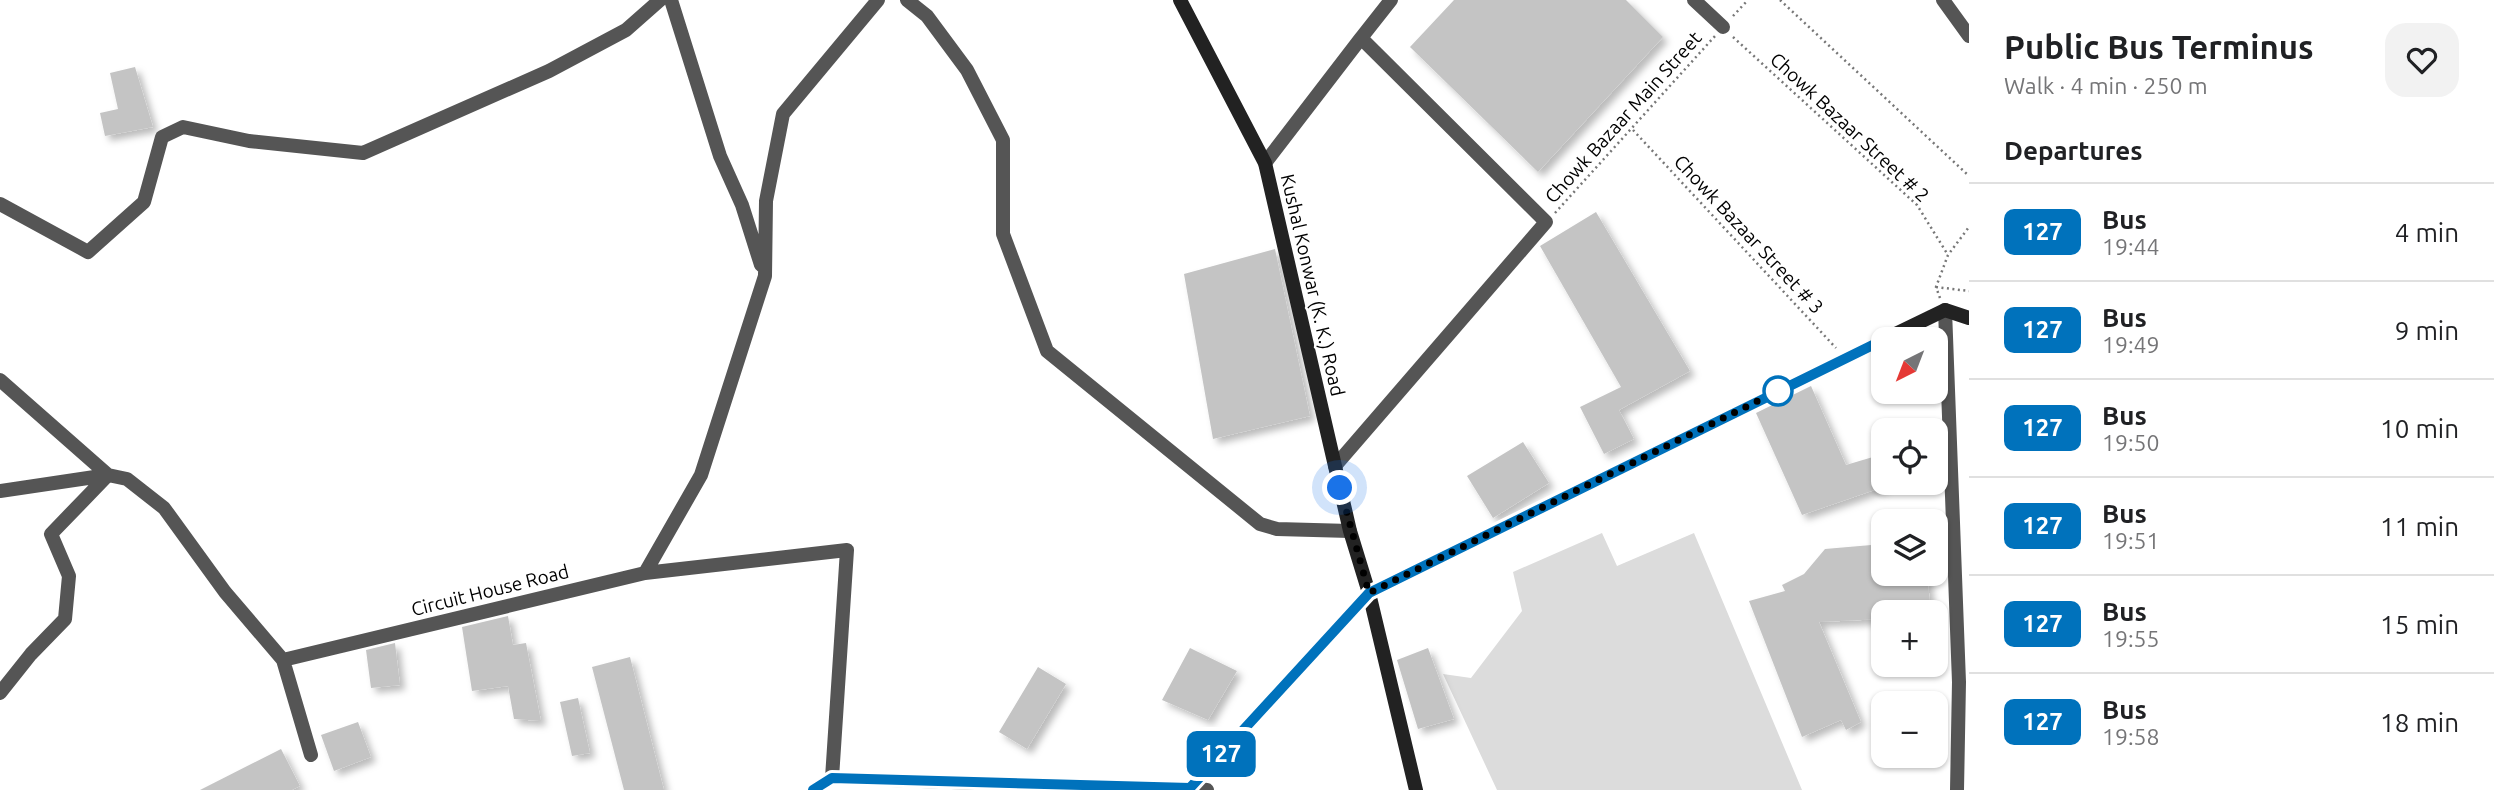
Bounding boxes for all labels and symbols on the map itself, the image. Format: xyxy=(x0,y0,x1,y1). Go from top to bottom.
street label: Chowk Bazaar Main Street xyxy=(1540,26,1706,207)
street label: Chowk Bazaar Street # 2 xyxy=(1766,48,1934,206)
street label: Chowk Bazaar Street # 3 xyxy=(1670,150,1828,318)
street label: Kushal Konwar (K. K.) Road xyxy=(1277,172,1349,398)
north arrow xyxy=(1871,327,1948,404)
unlabelled marker xyxy=(1763,376,1793,406)
your location xyxy=(1322,470,1357,505)
street label: Circuit House Road xyxy=(409,560,571,620)
line badge: 127 xyxy=(1181,731,1261,777)

